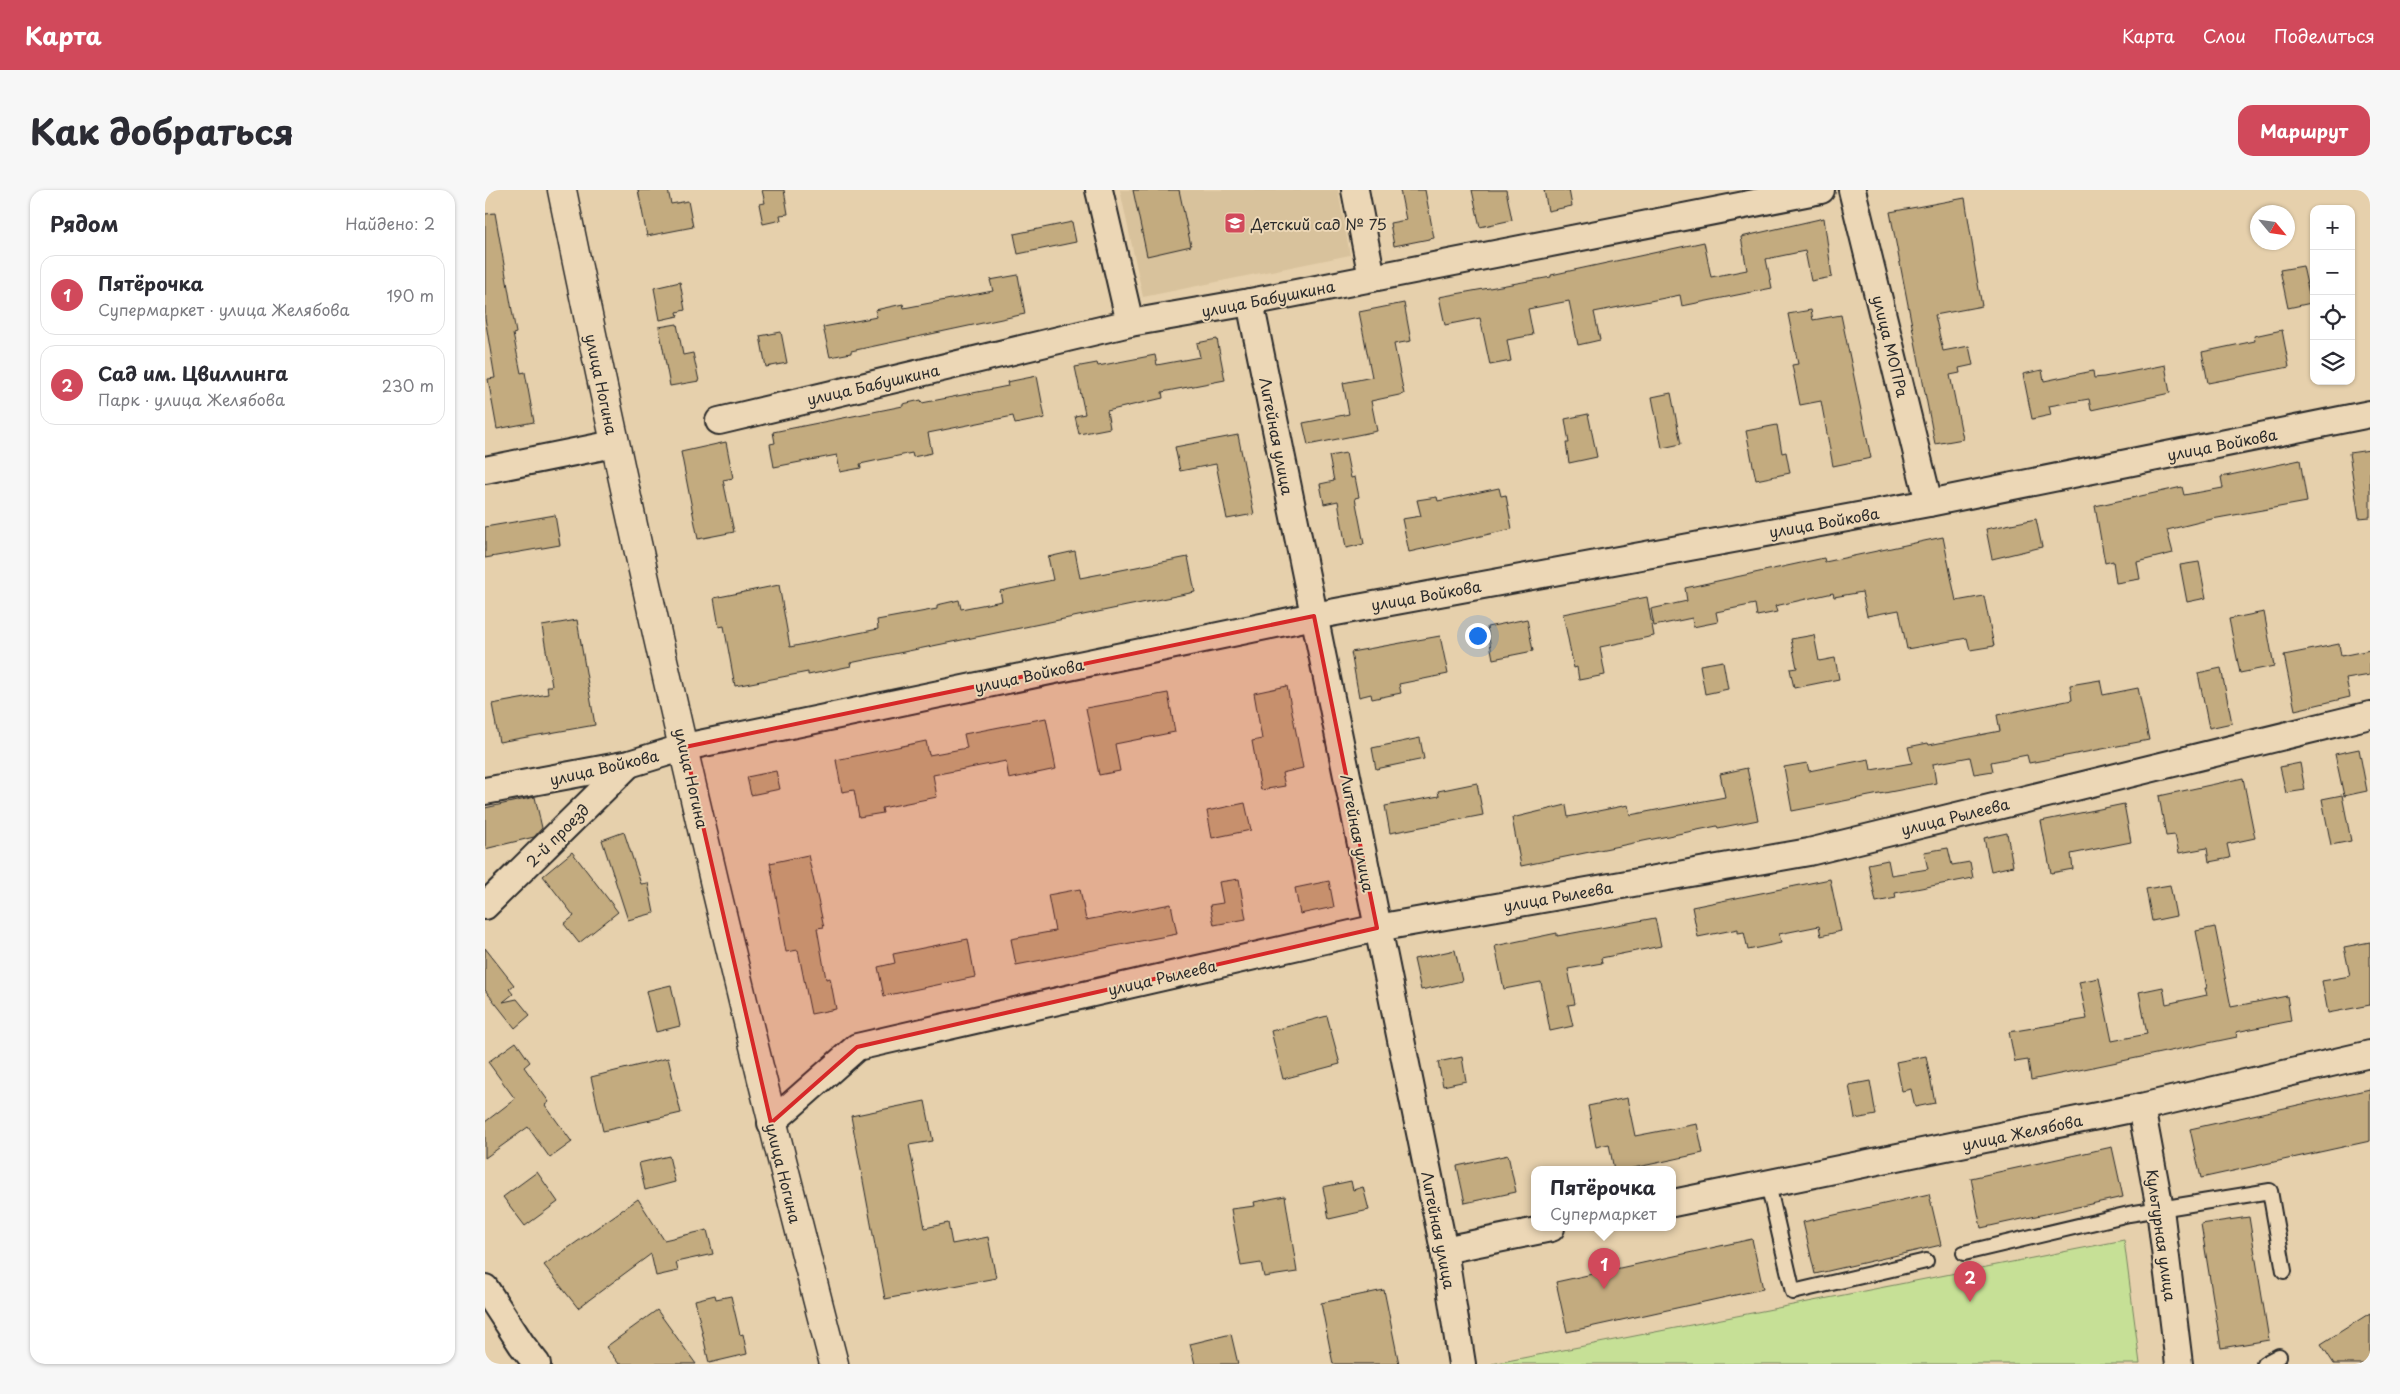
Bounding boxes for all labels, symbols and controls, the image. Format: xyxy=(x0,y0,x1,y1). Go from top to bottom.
text: Карта xyxy=(25,17,102,53)
text: Карта xyxy=(2122,22,2175,49)
text: Слои xyxy=(2203,22,2246,49)
text: Поделиться xyxy=(2274,22,2375,49)
text: Как добраться xyxy=(30,104,294,157)
button: Маршрут xyxy=(2238,105,2370,156)
north arrow xyxy=(2250,205,2295,250)
map controls xyxy=(2310,205,2355,385)
button: + xyxy=(2310,205,2355,250)
text: Рядом xyxy=(50,207,118,239)
text: Найдено: 2 xyxy=(345,211,435,235)
school or university icon: Детский сад № 75 xyxy=(1223,211,1247,235)
place label: Детский сад № 75 xyxy=(1250,212,1387,235)
button: − xyxy=(2310,250,2355,295)
text: Пятёрочка xyxy=(98,269,204,297)
street label: улица Бабушкина xyxy=(1199,274,1337,322)
text: 1 xyxy=(63,283,71,307)
text: 190 m xyxy=(386,283,434,307)
street label: улица МОПРа xyxy=(1867,293,1915,400)
button: locate xyxy=(2310,295,2355,340)
text: Супермаркет · улица Желябова xyxy=(98,297,350,321)
street label: улица Ногина xyxy=(580,331,624,437)
button: layers xyxy=(2310,340,2355,385)
street label: улица Бабушкина xyxy=(804,357,942,410)
text: Сад им. Цвиллинга xyxy=(98,359,288,387)
text: 2 xyxy=(61,373,73,397)
text: 230 m xyxy=(382,373,434,397)
street label: Литейная улица xyxy=(1254,375,1300,497)
text: Парк · улица Желябова xyxy=(98,387,285,411)
street label: улица Войкова xyxy=(2165,422,2279,466)
street label: улица Войкова xyxy=(1767,501,1881,543)
street label: улица Войкова xyxy=(1369,574,1483,616)
your location xyxy=(1465,623,1491,649)
street label: улица Войкова xyxy=(972,652,1086,698)
street label: улица Ногина xyxy=(669,725,715,831)
street label: улица Войкова xyxy=(547,743,661,791)
street label: Литейная улица xyxy=(1335,772,1381,894)
street label: улица Рылеева xyxy=(1898,791,2012,841)
street label: 2-й проезд xyxy=(520,798,594,872)
street label: улица Рылеева xyxy=(1501,875,1615,917)
street label: улица Рылеева xyxy=(1105,953,1219,1001)
street label: улица Желябова xyxy=(1960,1108,2085,1156)
street label: улица Ногина xyxy=(760,1120,808,1226)
popup xyxy=(1531,1166,1676,1231)
street label: Культурная улица xyxy=(2141,1168,2183,1303)
street label: Литейная улица xyxy=(1416,1169,1462,1291)
text: Пятёрочка xyxy=(1550,1173,1656,1201)
text: Супермаркет xyxy=(1550,1201,1657,1225)
pin: 1 xyxy=(1588,1248,1620,1289)
pin: 2 xyxy=(1954,1261,1986,1302)

